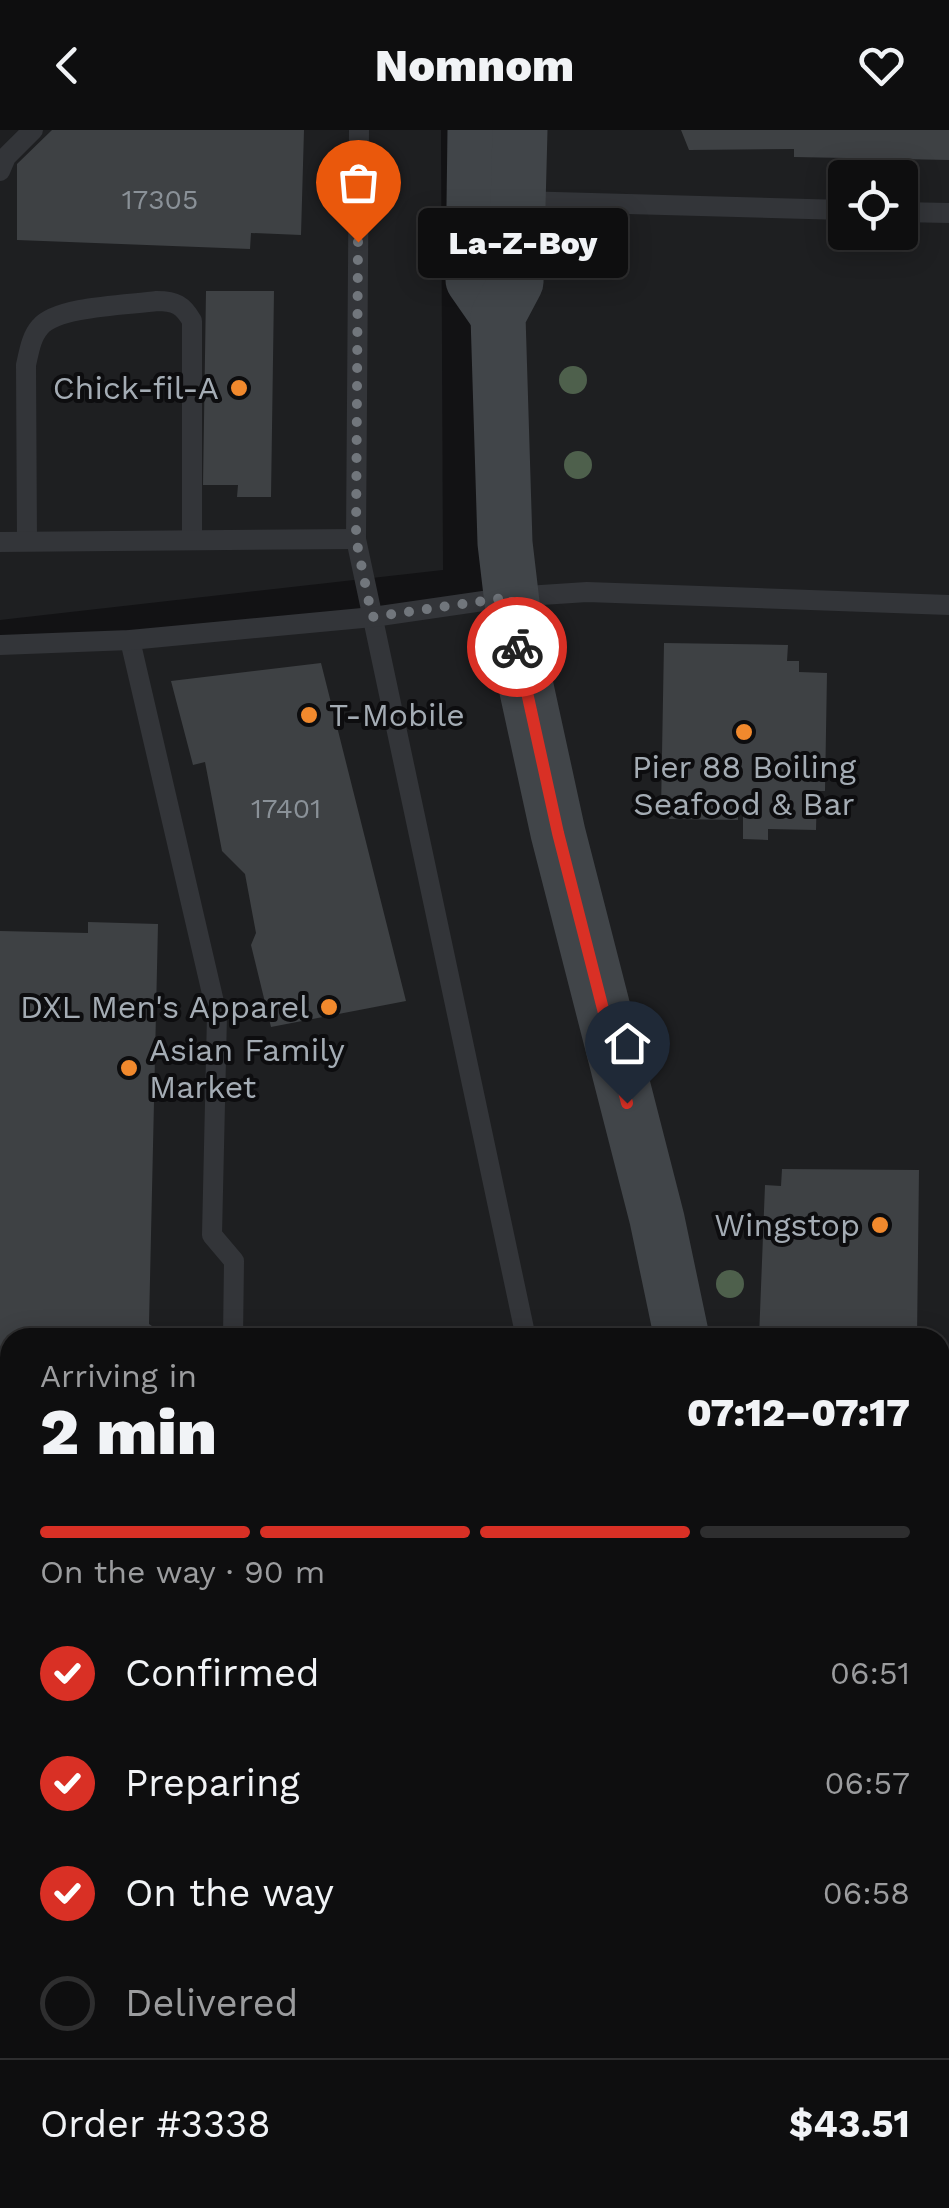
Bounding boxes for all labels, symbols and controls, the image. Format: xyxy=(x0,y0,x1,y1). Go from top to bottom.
icon: back xyxy=(40,38,95,93)
icon: heart xyxy=(854,38,909,93)
text: Nomnom xyxy=(375,39,574,92)
pin xyxy=(316,140,401,243)
icon: bag xyxy=(331,155,386,210)
map controls xyxy=(828,160,918,250)
button: locate xyxy=(828,160,918,250)
house number: 17305 xyxy=(122,183,198,216)
callout: La-Z-Boy xyxy=(418,207,628,277)
text: La-Z-Boy xyxy=(449,224,597,262)
place label: Chick-fil-A xyxy=(53,369,219,407)
marker: Chick-fil-A xyxy=(228,377,250,399)
courier xyxy=(467,597,567,697)
icon: bike xyxy=(490,620,545,675)
place label: T-Mobile xyxy=(329,696,465,734)
marker: T-Mobile xyxy=(298,704,320,726)
marker: Pier 88 Boiling Seafood & Bar xyxy=(733,721,755,743)
place label: Pier 88 Boiling Seafood & Bar xyxy=(632,748,857,823)
house number: 17401 xyxy=(251,792,321,825)
place label: DXL Men's Apparel xyxy=(20,988,309,1026)
marker: DXL Men's Apparel xyxy=(318,996,340,1018)
pin xyxy=(585,1001,670,1104)
icon: home xyxy=(600,1016,655,1071)
place label: Asian Family Market xyxy=(149,1031,345,1106)
marker: Asian Family Market xyxy=(118,1057,140,1079)
place label: Wingstop xyxy=(714,1206,860,1244)
marker: Wingstop xyxy=(869,1214,891,1236)
text: Arriving in xyxy=(40,1357,197,1395)
text: 07:12–07:17 xyxy=(687,1391,910,1435)
text: 2 min xyxy=(40,1394,217,1470)
text: On the way · 90 m xyxy=(40,1553,325,1591)
icon: check xyxy=(40,1646,95,1701)
text: Confirmed xyxy=(125,1651,320,1695)
text: 06:51 xyxy=(830,1654,910,1692)
icon: check xyxy=(40,1756,95,1811)
text: Preparing xyxy=(125,1761,300,1805)
text: 06:57 xyxy=(825,1764,910,1802)
icon: check xyxy=(40,1866,95,1921)
text: On the way xyxy=(125,1871,334,1915)
text: 06:58 xyxy=(823,1874,910,1912)
text: Delivered xyxy=(125,1981,298,2025)
text: Order #3338 xyxy=(40,2102,271,2146)
text: $43.51 xyxy=(789,2102,910,2146)

